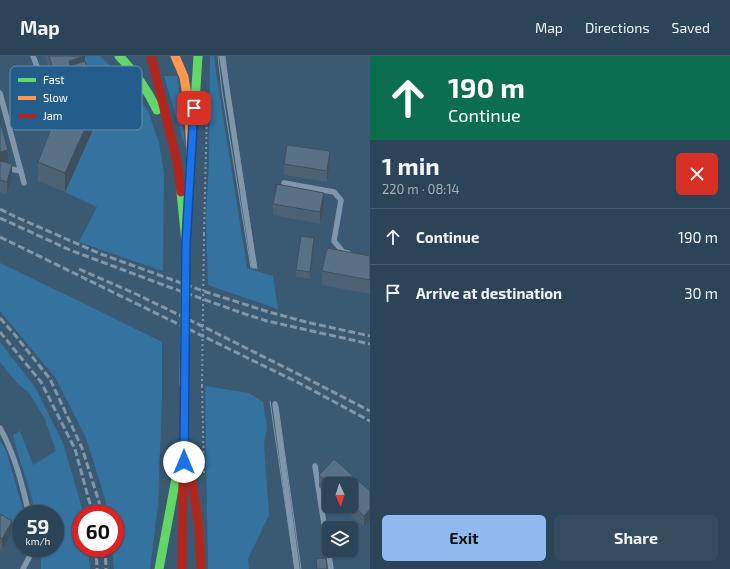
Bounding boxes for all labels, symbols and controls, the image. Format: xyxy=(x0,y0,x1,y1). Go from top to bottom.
text: Map xyxy=(20,16,60,39)
text: Map xyxy=(535,19,563,36)
text: Directions xyxy=(585,19,650,36)
text: Saved xyxy=(672,19,710,36)
legend xyxy=(10,66,142,130)
text: 190 m xyxy=(448,70,525,104)
icon: ahead xyxy=(382,72,434,124)
text: Fast xyxy=(43,73,65,86)
text: Slow xyxy=(43,91,68,104)
pin xyxy=(177,91,211,125)
icon: arrive xyxy=(183,97,205,119)
text: Continue xyxy=(448,104,521,126)
text: Jam xyxy=(43,109,62,122)
text: 1 min xyxy=(382,151,440,180)
button: close xyxy=(676,153,718,195)
text: 220 m · 08:14 xyxy=(382,181,460,197)
icon: ahead xyxy=(382,226,404,248)
text: Continue xyxy=(416,228,479,246)
text: 190 m xyxy=(678,228,718,246)
icon: arrive xyxy=(382,282,404,304)
text: Arrive at destination xyxy=(416,284,562,302)
text: 30 m xyxy=(684,284,718,302)
position arrow xyxy=(163,441,205,483)
north arrow xyxy=(322,477,358,513)
map controls xyxy=(322,477,358,557)
speed limit sign: 60 xyxy=(72,505,124,557)
text: 59 xyxy=(27,514,49,538)
button: Exit xyxy=(382,515,546,561)
button: Share xyxy=(554,515,718,561)
button: layers xyxy=(322,521,358,557)
text: km/h xyxy=(26,535,50,547)

